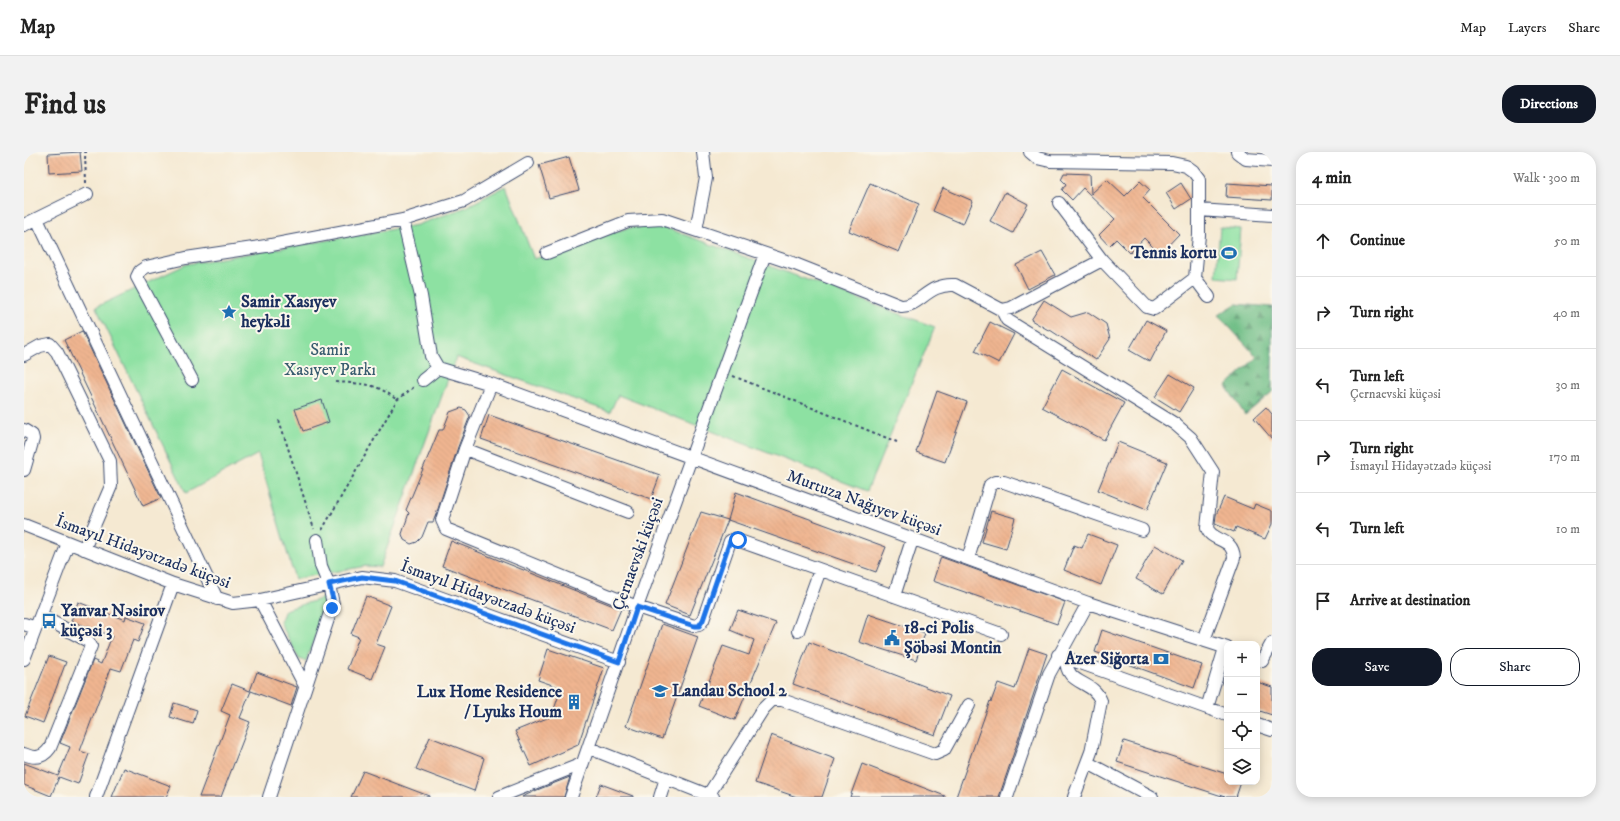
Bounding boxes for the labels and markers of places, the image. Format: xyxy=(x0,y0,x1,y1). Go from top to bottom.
place label: Tennis kortu xyxy=(1130,242,1217,264)
sports icon: Tennis kortu xyxy=(1220,244,1238,262)
place label: Samir Xasıyev heykəli xyxy=(240,291,337,333)
place icon: Samir Xasıyev heykəli xyxy=(220,303,238,321)
place label: Yanvar Nəsirov küçəsi 3 xyxy=(60,600,166,642)
bus stop icon: Yanvar Nəsirov küçəsi 3 xyxy=(40,612,58,630)
place label: 18-ci Polis Şöbəsi Montin xyxy=(904,617,1002,659)
public building icon: 18-ci Polis Şöbəsi Montin xyxy=(883,629,901,647)
place label: Azer Siğorta xyxy=(1064,648,1150,670)
bank icon: Azer Siğorta xyxy=(1152,650,1170,668)
place label: Landau School 2 xyxy=(672,680,787,702)
place label: Lux Home Residence / Lyuks Houm xyxy=(417,681,562,723)
school or university icon: Landau School 2 xyxy=(651,682,669,700)
building icon: Lux Home Residence / Lyuks Houm xyxy=(565,693,583,711)

